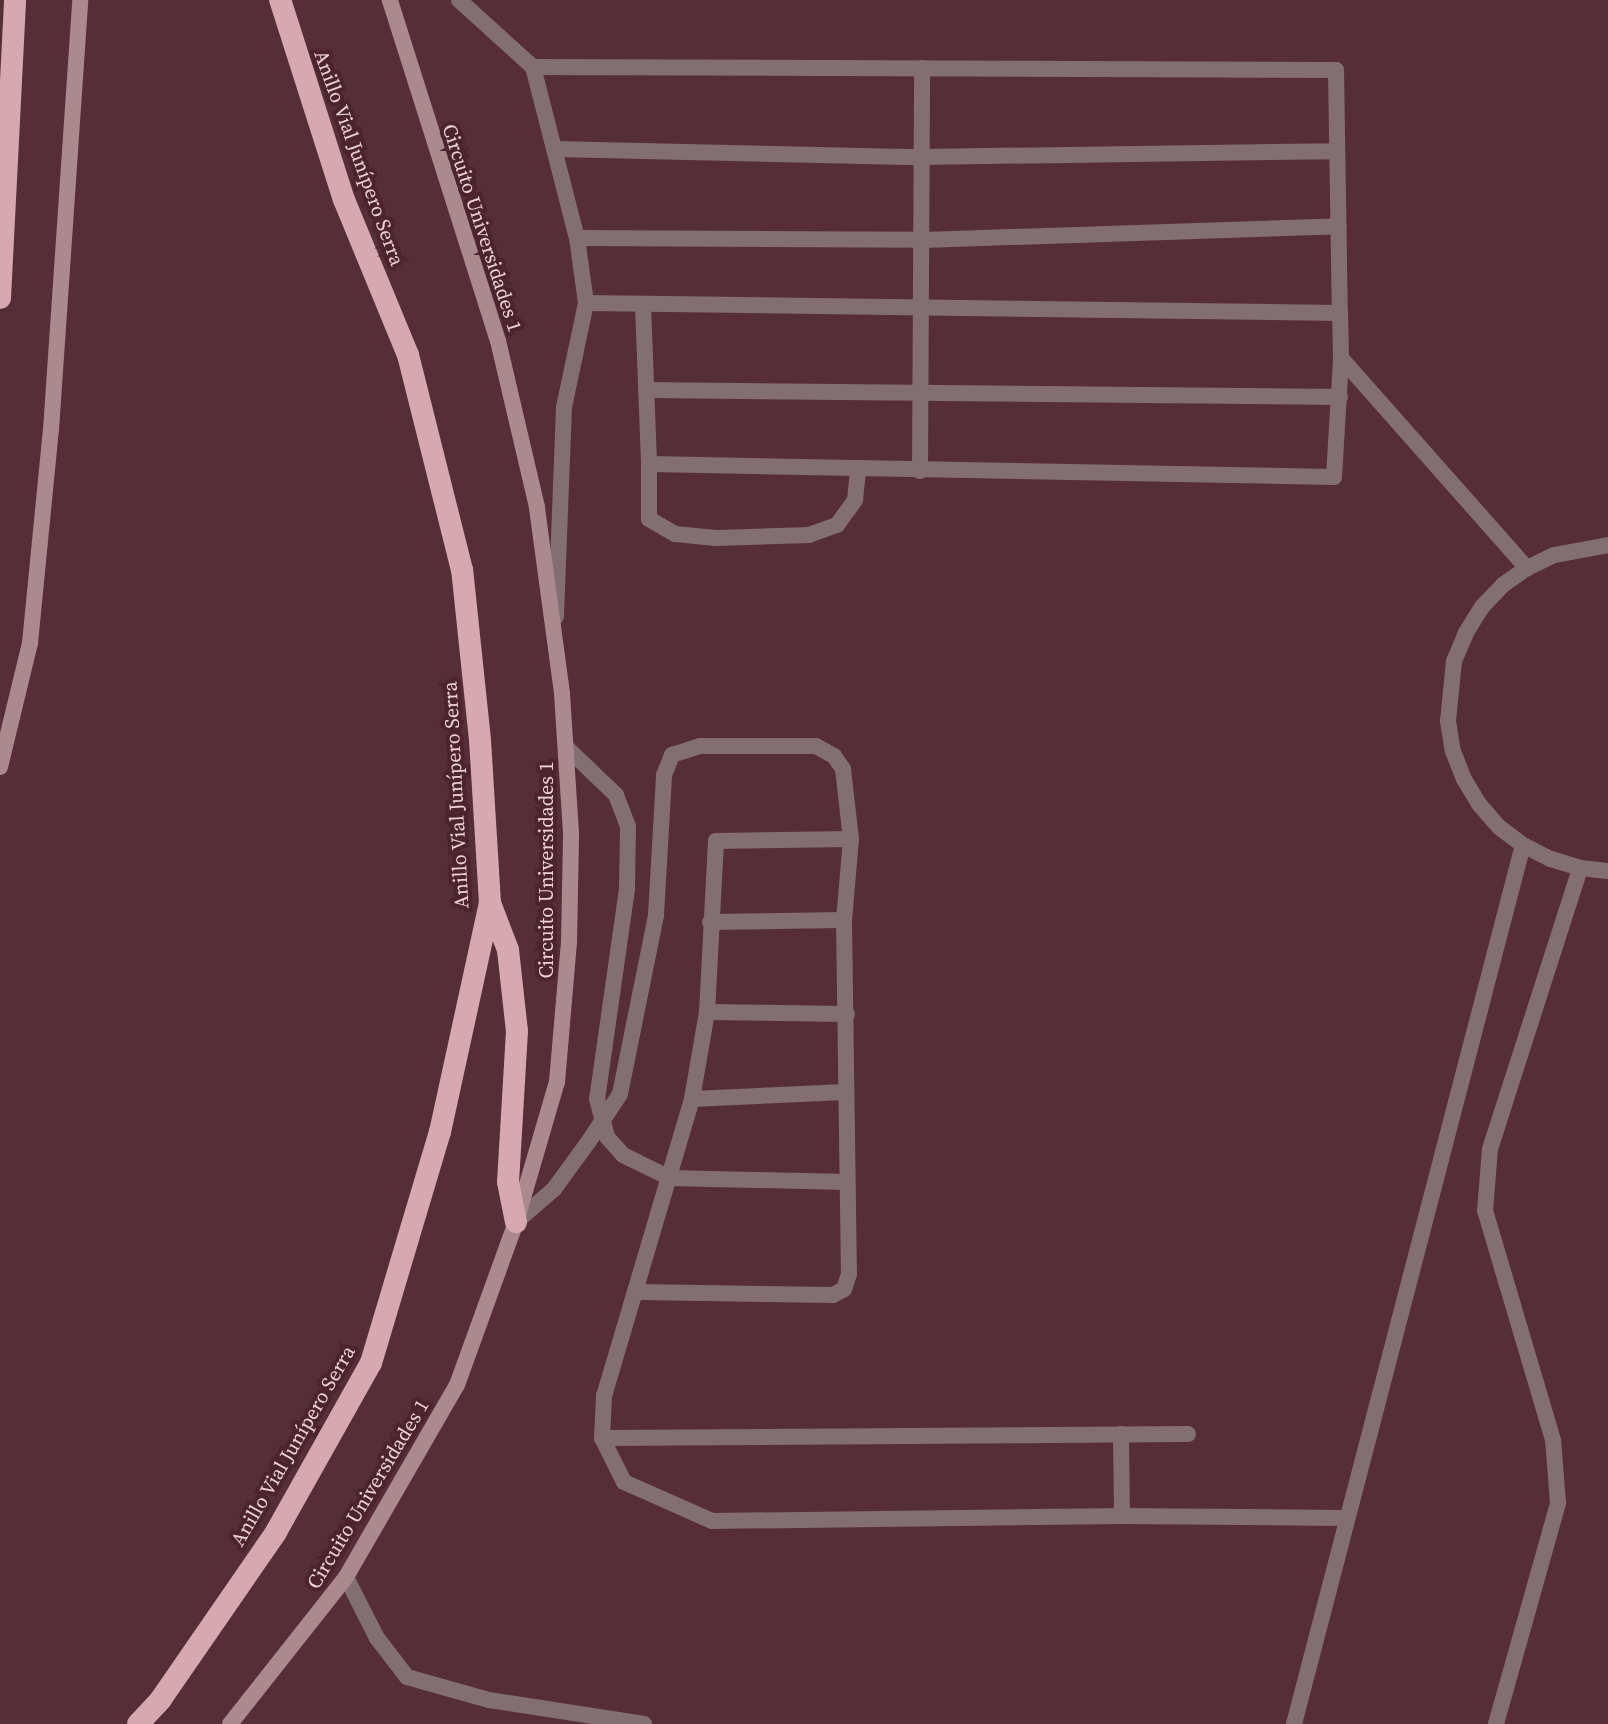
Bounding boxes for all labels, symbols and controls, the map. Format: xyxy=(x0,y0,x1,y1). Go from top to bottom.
street label: Anillo Vial Junípero Serra xyxy=(309,47,409,269)
street label: Circuito Universidades 1 xyxy=(437,121,527,335)
street label: Anillo Vial Junípero Serra xyxy=(438,680,474,910)
street label: Circuito Universidades 1 xyxy=(534,761,558,979)
street label: Anillo Vial Junípero Serra xyxy=(226,1341,360,1551)
street label: Circuito Universidades 1 xyxy=(302,1395,434,1593)

